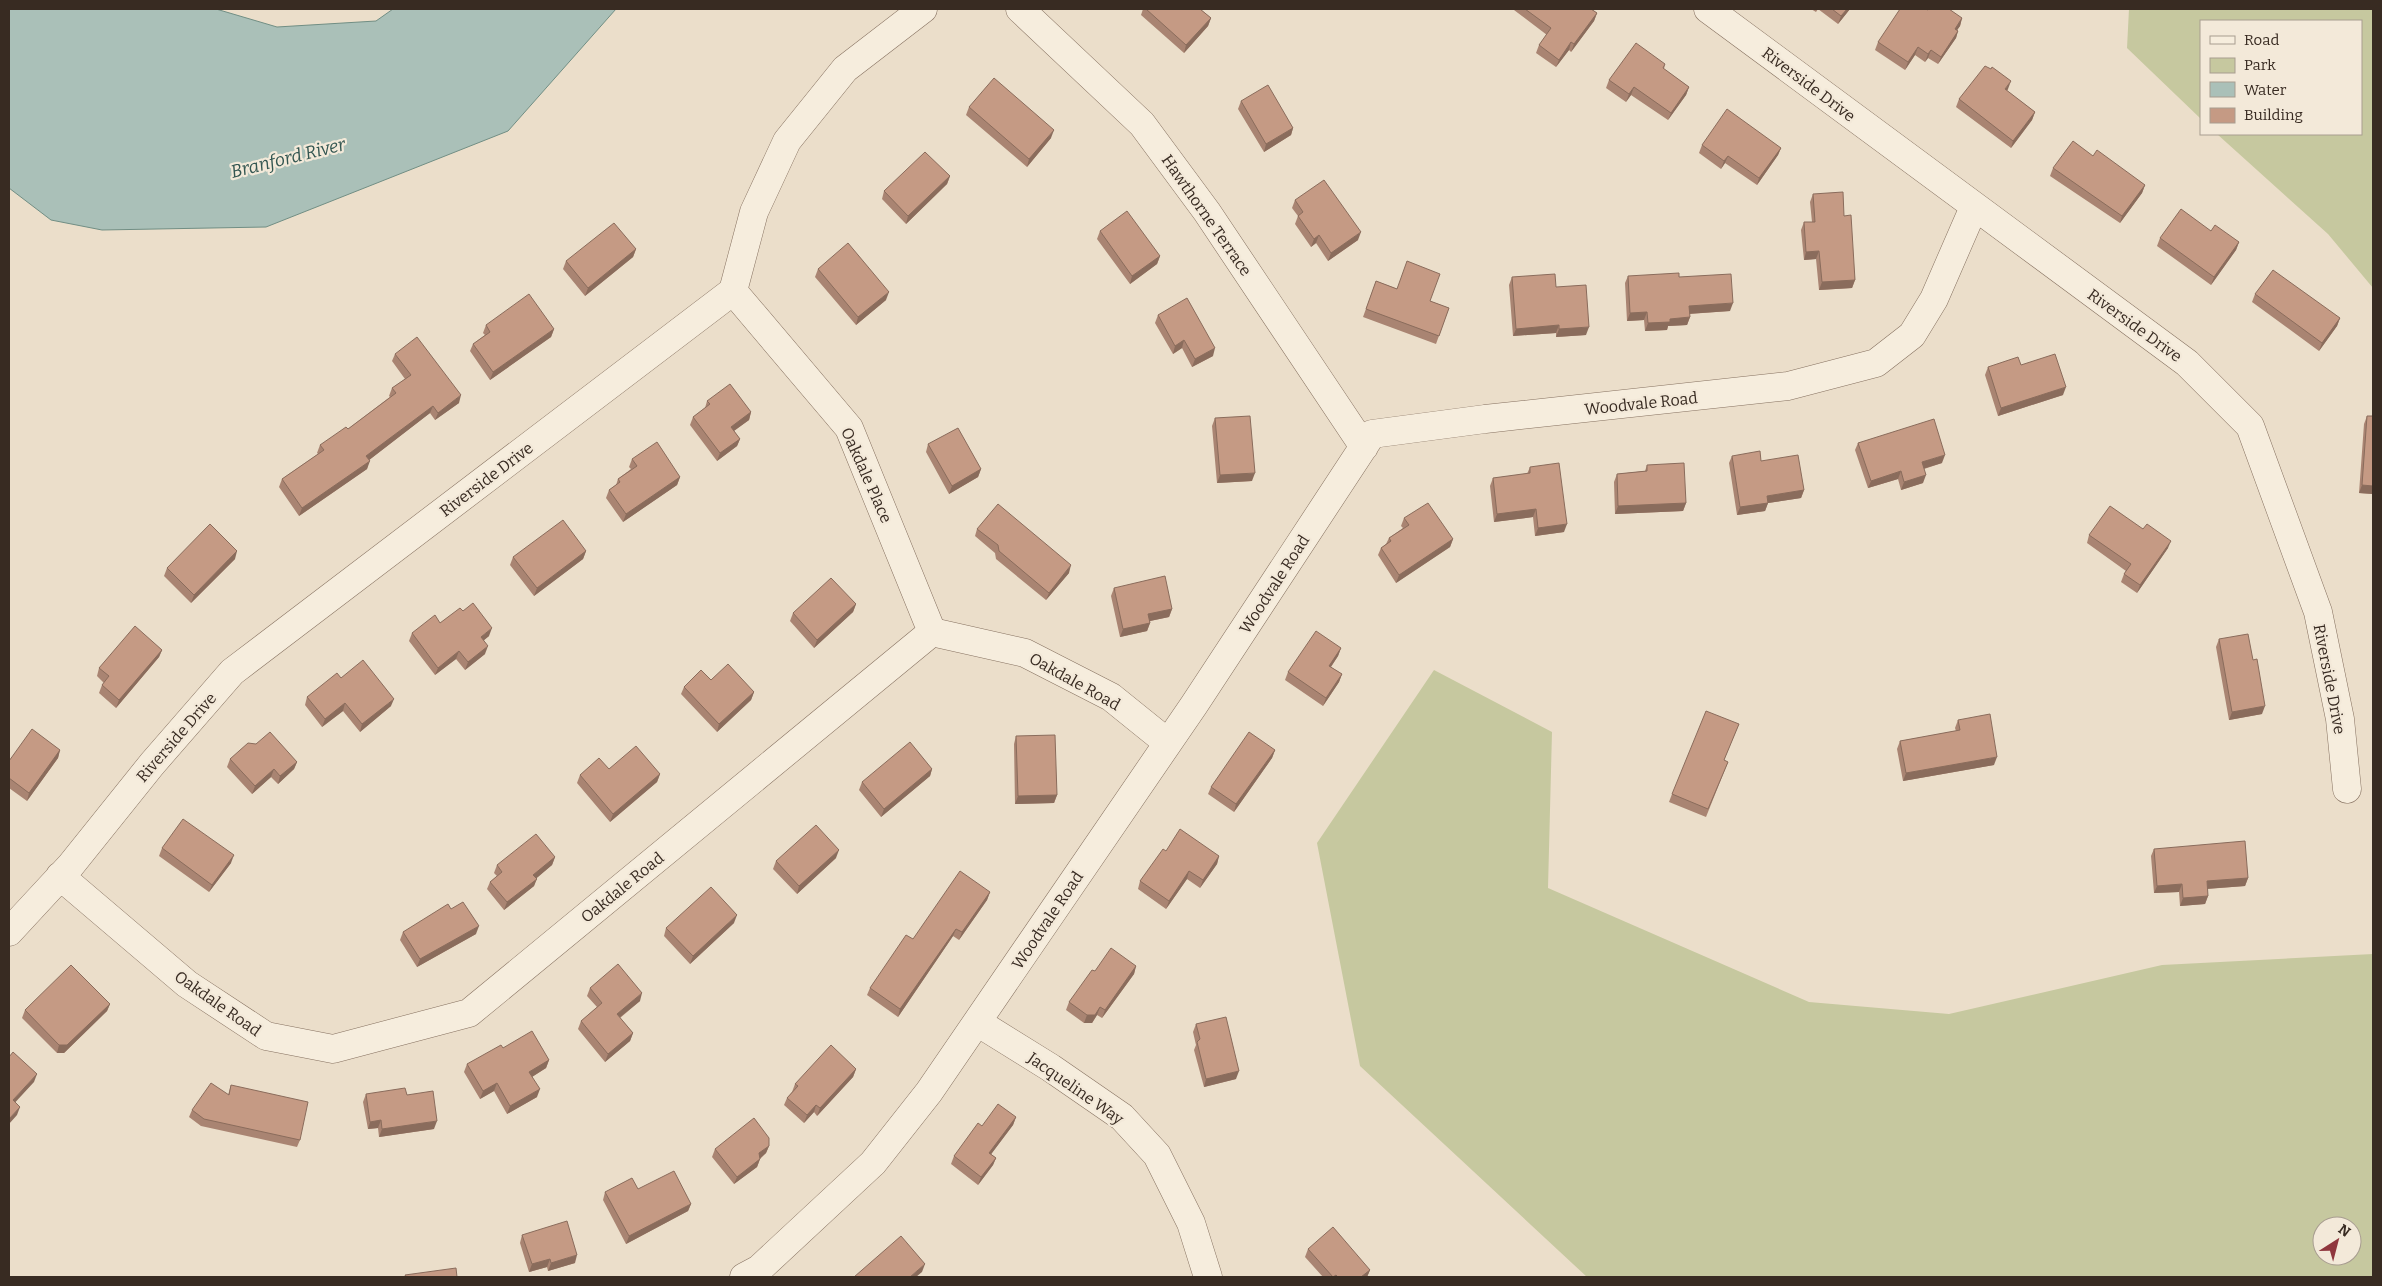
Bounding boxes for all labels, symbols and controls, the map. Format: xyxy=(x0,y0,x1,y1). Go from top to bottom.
legend xyxy=(2200,20,2362,135)
text: Road xyxy=(2244,31,2279,49)
street label: Riverside Drive xyxy=(1758,43,1859,126)
text: Park xyxy=(2244,56,2276,74)
text: Water xyxy=(2244,81,2287,99)
text: Building xyxy=(2244,106,2303,124)
water label: Branford River xyxy=(228,133,348,183)
street label: Hawthorne Terrace xyxy=(1158,151,1256,280)
street label: Riverside Drive xyxy=(2084,285,2186,366)
street label: Woodvale Road xyxy=(1583,388,1699,419)
street label: Oakdale Place xyxy=(837,424,896,526)
street label: Riverside Drive xyxy=(436,438,537,521)
street label: Woodvale Road xyxy=(1235,531,1314,637)
street label: Riverside Drive xyxy=(2310,622,2350,736)
street label: Oakdale Road xyxy=(1026,649,1124,714)
street label: Riverside Drive xyxy=(133,689,220,786)
street label: Oakdale Road xyxy=(577,848,668,927)
street label: Woodvale Road xyxy=(1008,867,1087,973)
street label: Oakdale Road xyxy=(171,967,265,1040)
street label: Jacqueline Way xyxy=(1023,1048,1128,1129)
north arrow xyxy=(2312,1216,2362,1266)
text: N xyxy=(2335,1221,2354,1241)

